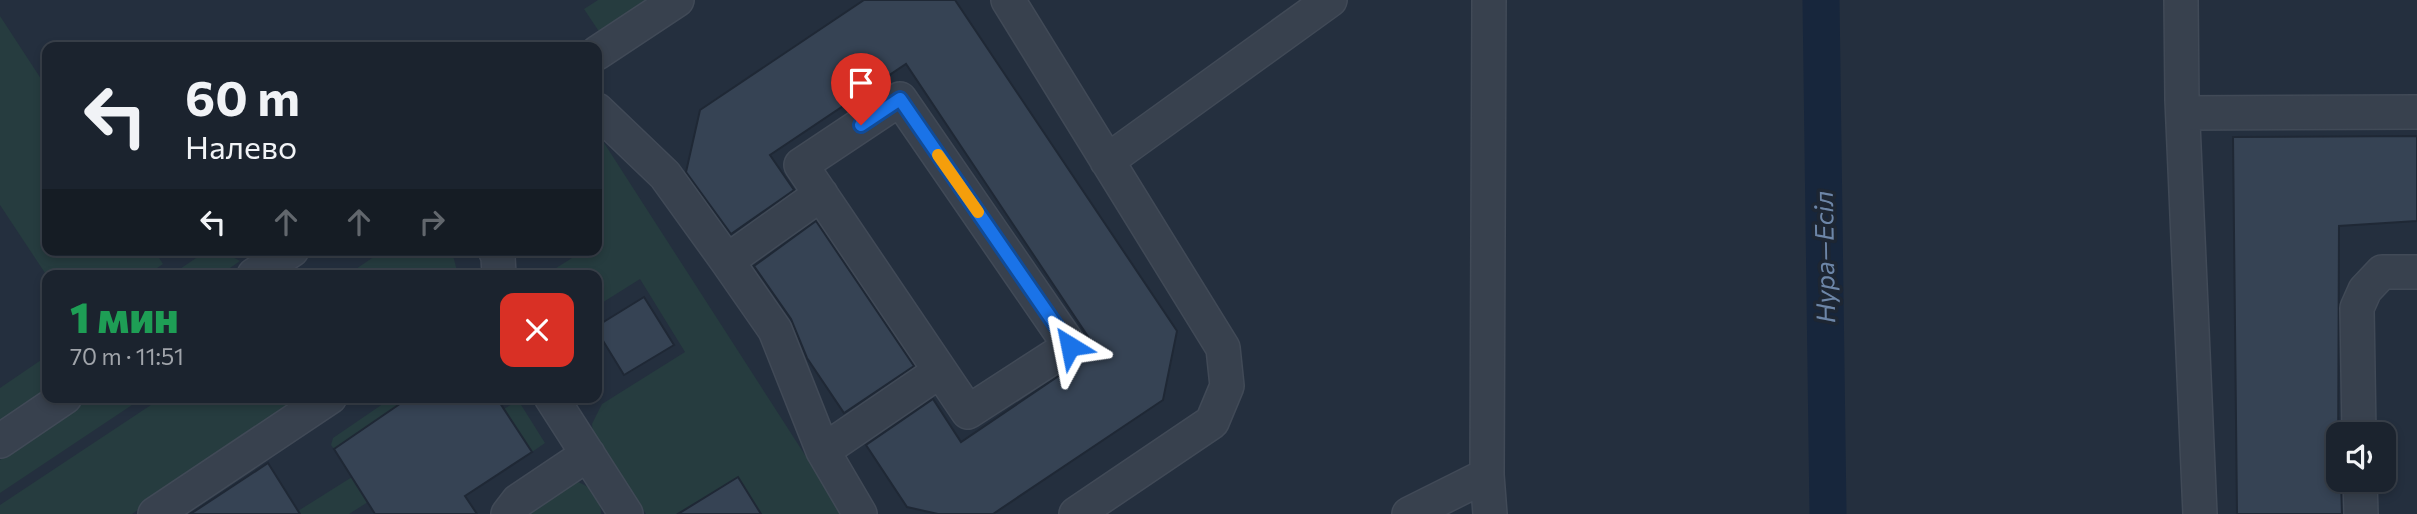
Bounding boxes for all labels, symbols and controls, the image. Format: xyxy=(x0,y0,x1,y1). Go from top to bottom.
pin xyxy=(831,53,891,125)
icon: arrive xyxy=(842,64,880,102)
text: 60 m xyxy=(185,66,300,126)
icon: left xyxy=(70,70,161,161)
text: Налево xyxy=(185,126,297,166)
water label: Нура—Есіл xyxy=(1807,191,1840,323)
icon: left xyxy=(194,203,232,241)
icon: ahead xyxy=(267,203,305,241)
icon: ahead xyxy=(340,203,378,241)
icon: right xyxy=(413,203,451,241)
text: 1 мин xyxy=(70,290,179,342)
button: close xyxy=(500,293,574,367)
position arrow xyxy=(1033,309,1107,383)
text: 70 m · 11:51 xyxy=(70,342,184,370)
map controls xyxy=(2326,422,2396,492)
button: sound xyxy=(2326,422,2396,492)

